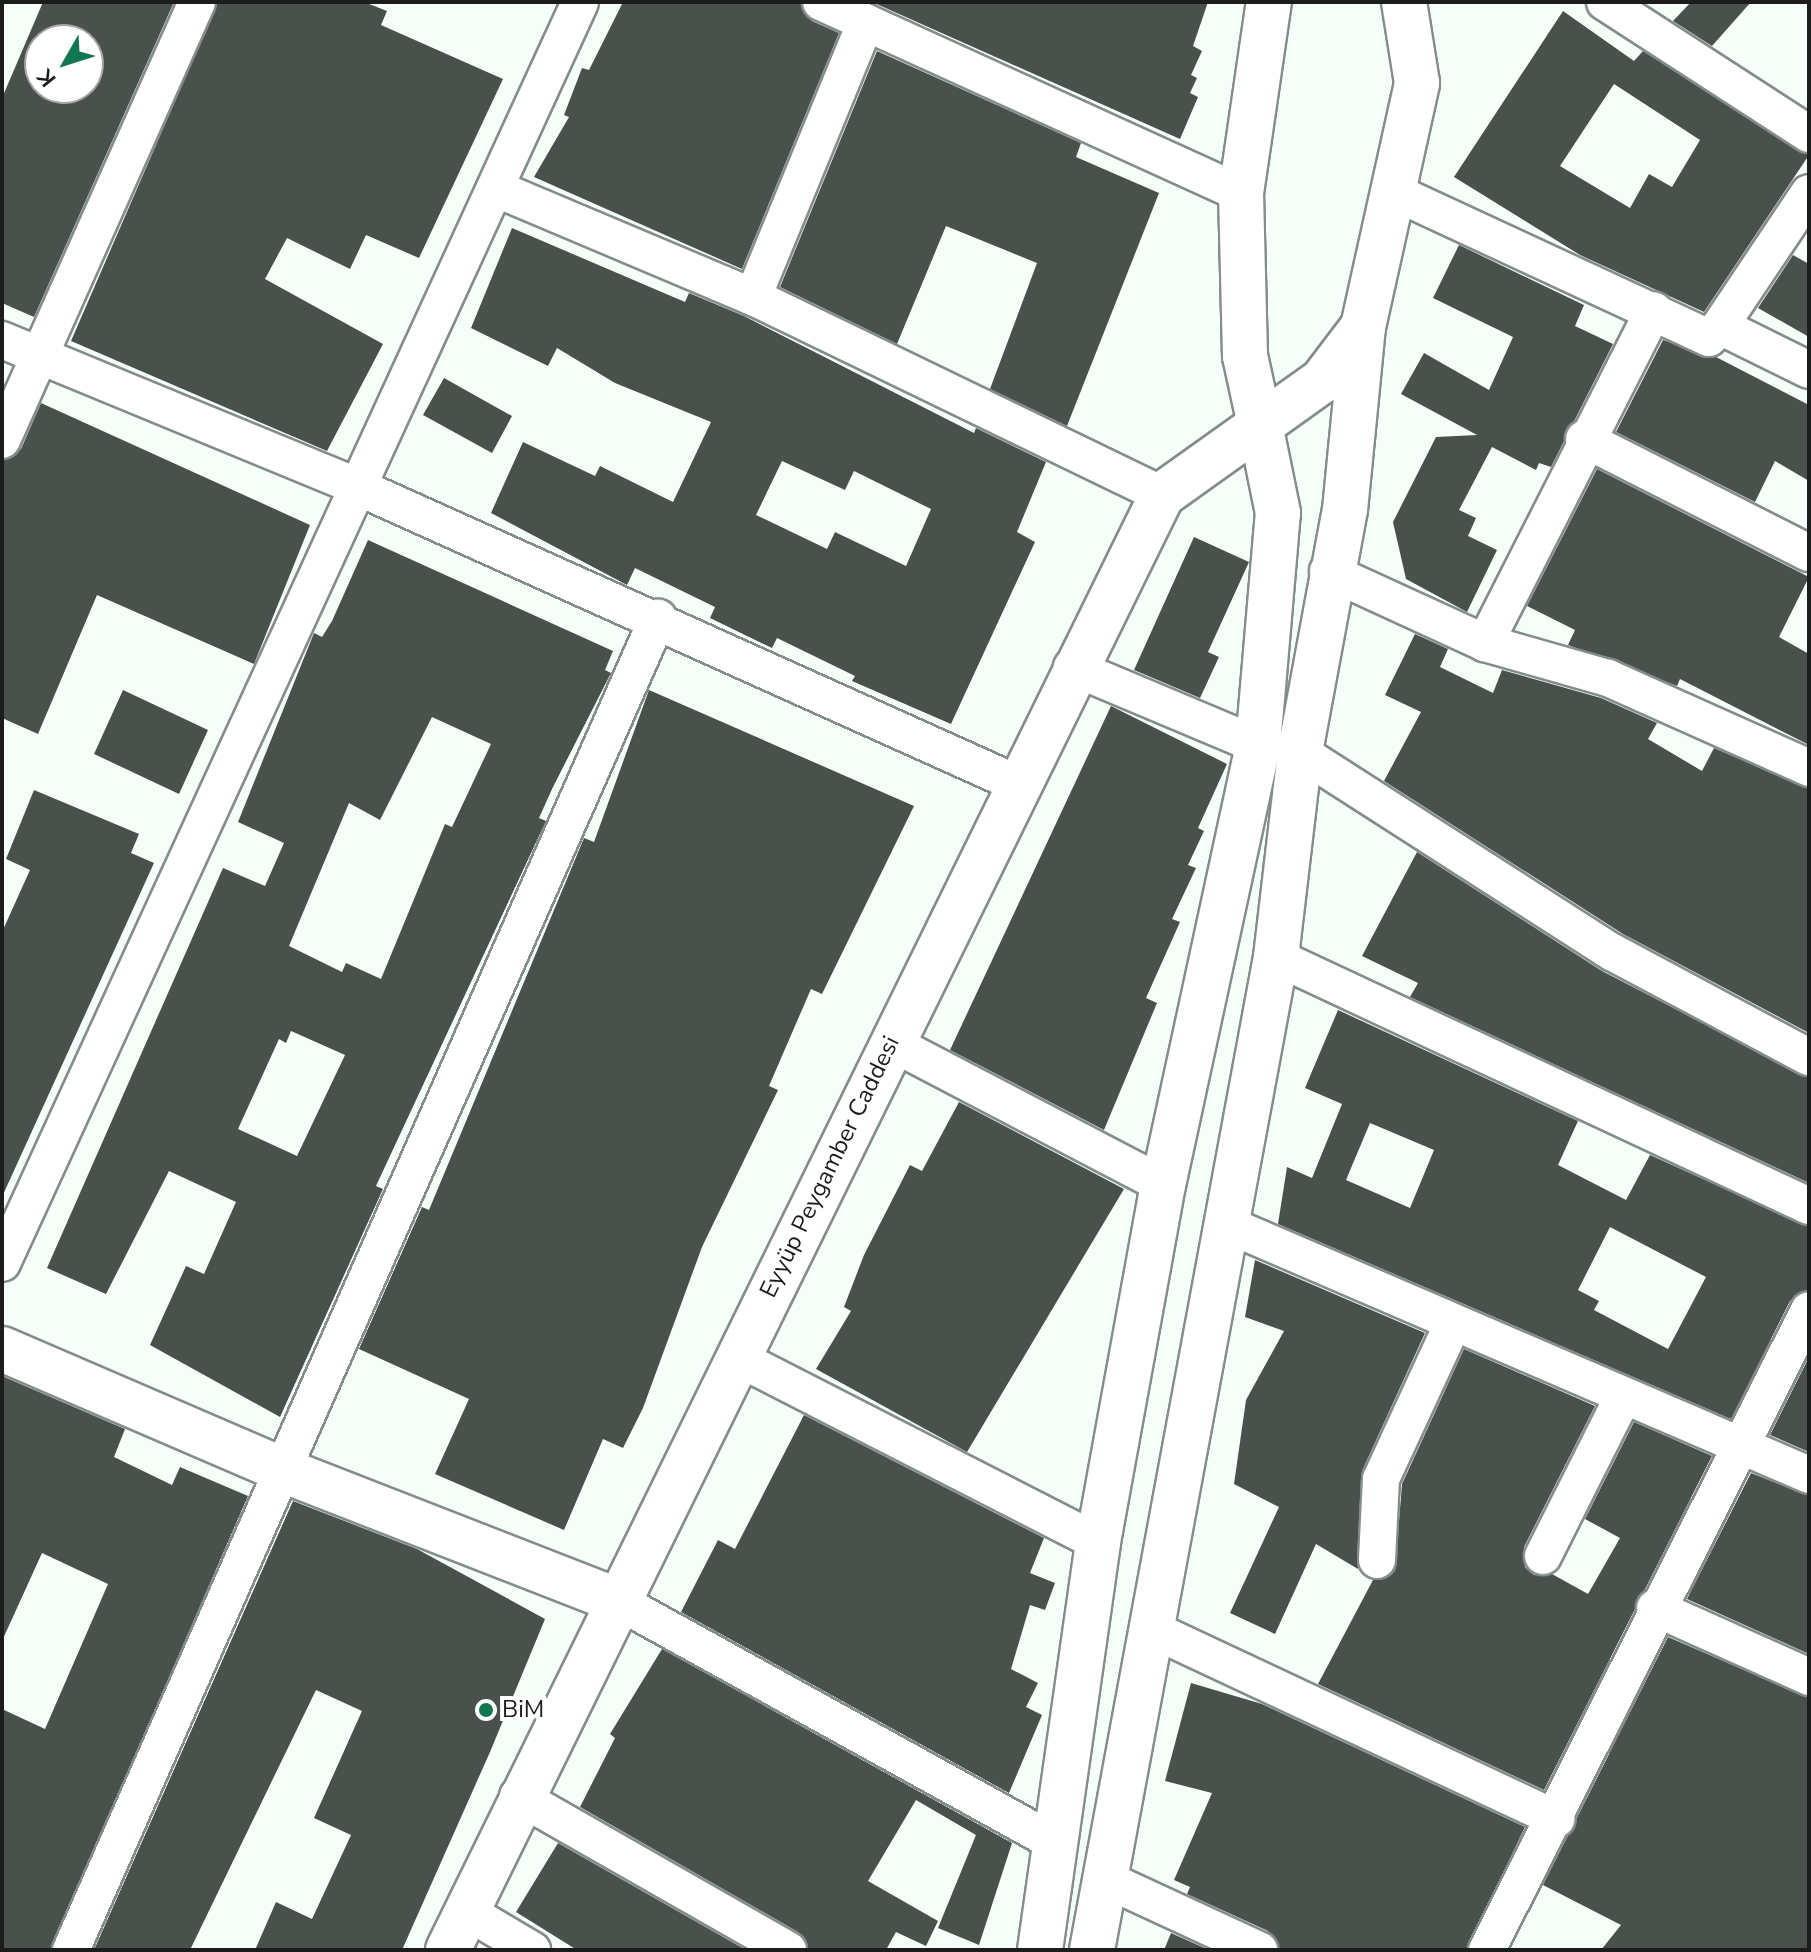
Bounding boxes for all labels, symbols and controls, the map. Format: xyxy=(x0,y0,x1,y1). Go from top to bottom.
north arrow xyxy=(24,24,104,104)
text: K xyxy=(31,63,63,93)
street label: Eyyüp Peygamber Caddesi xyxy=(754,1032,906,1302)
place label: BiM xyxy=(502,1696,544,1724)
marker: BiM xyxy=(477,1701,495,1719)

